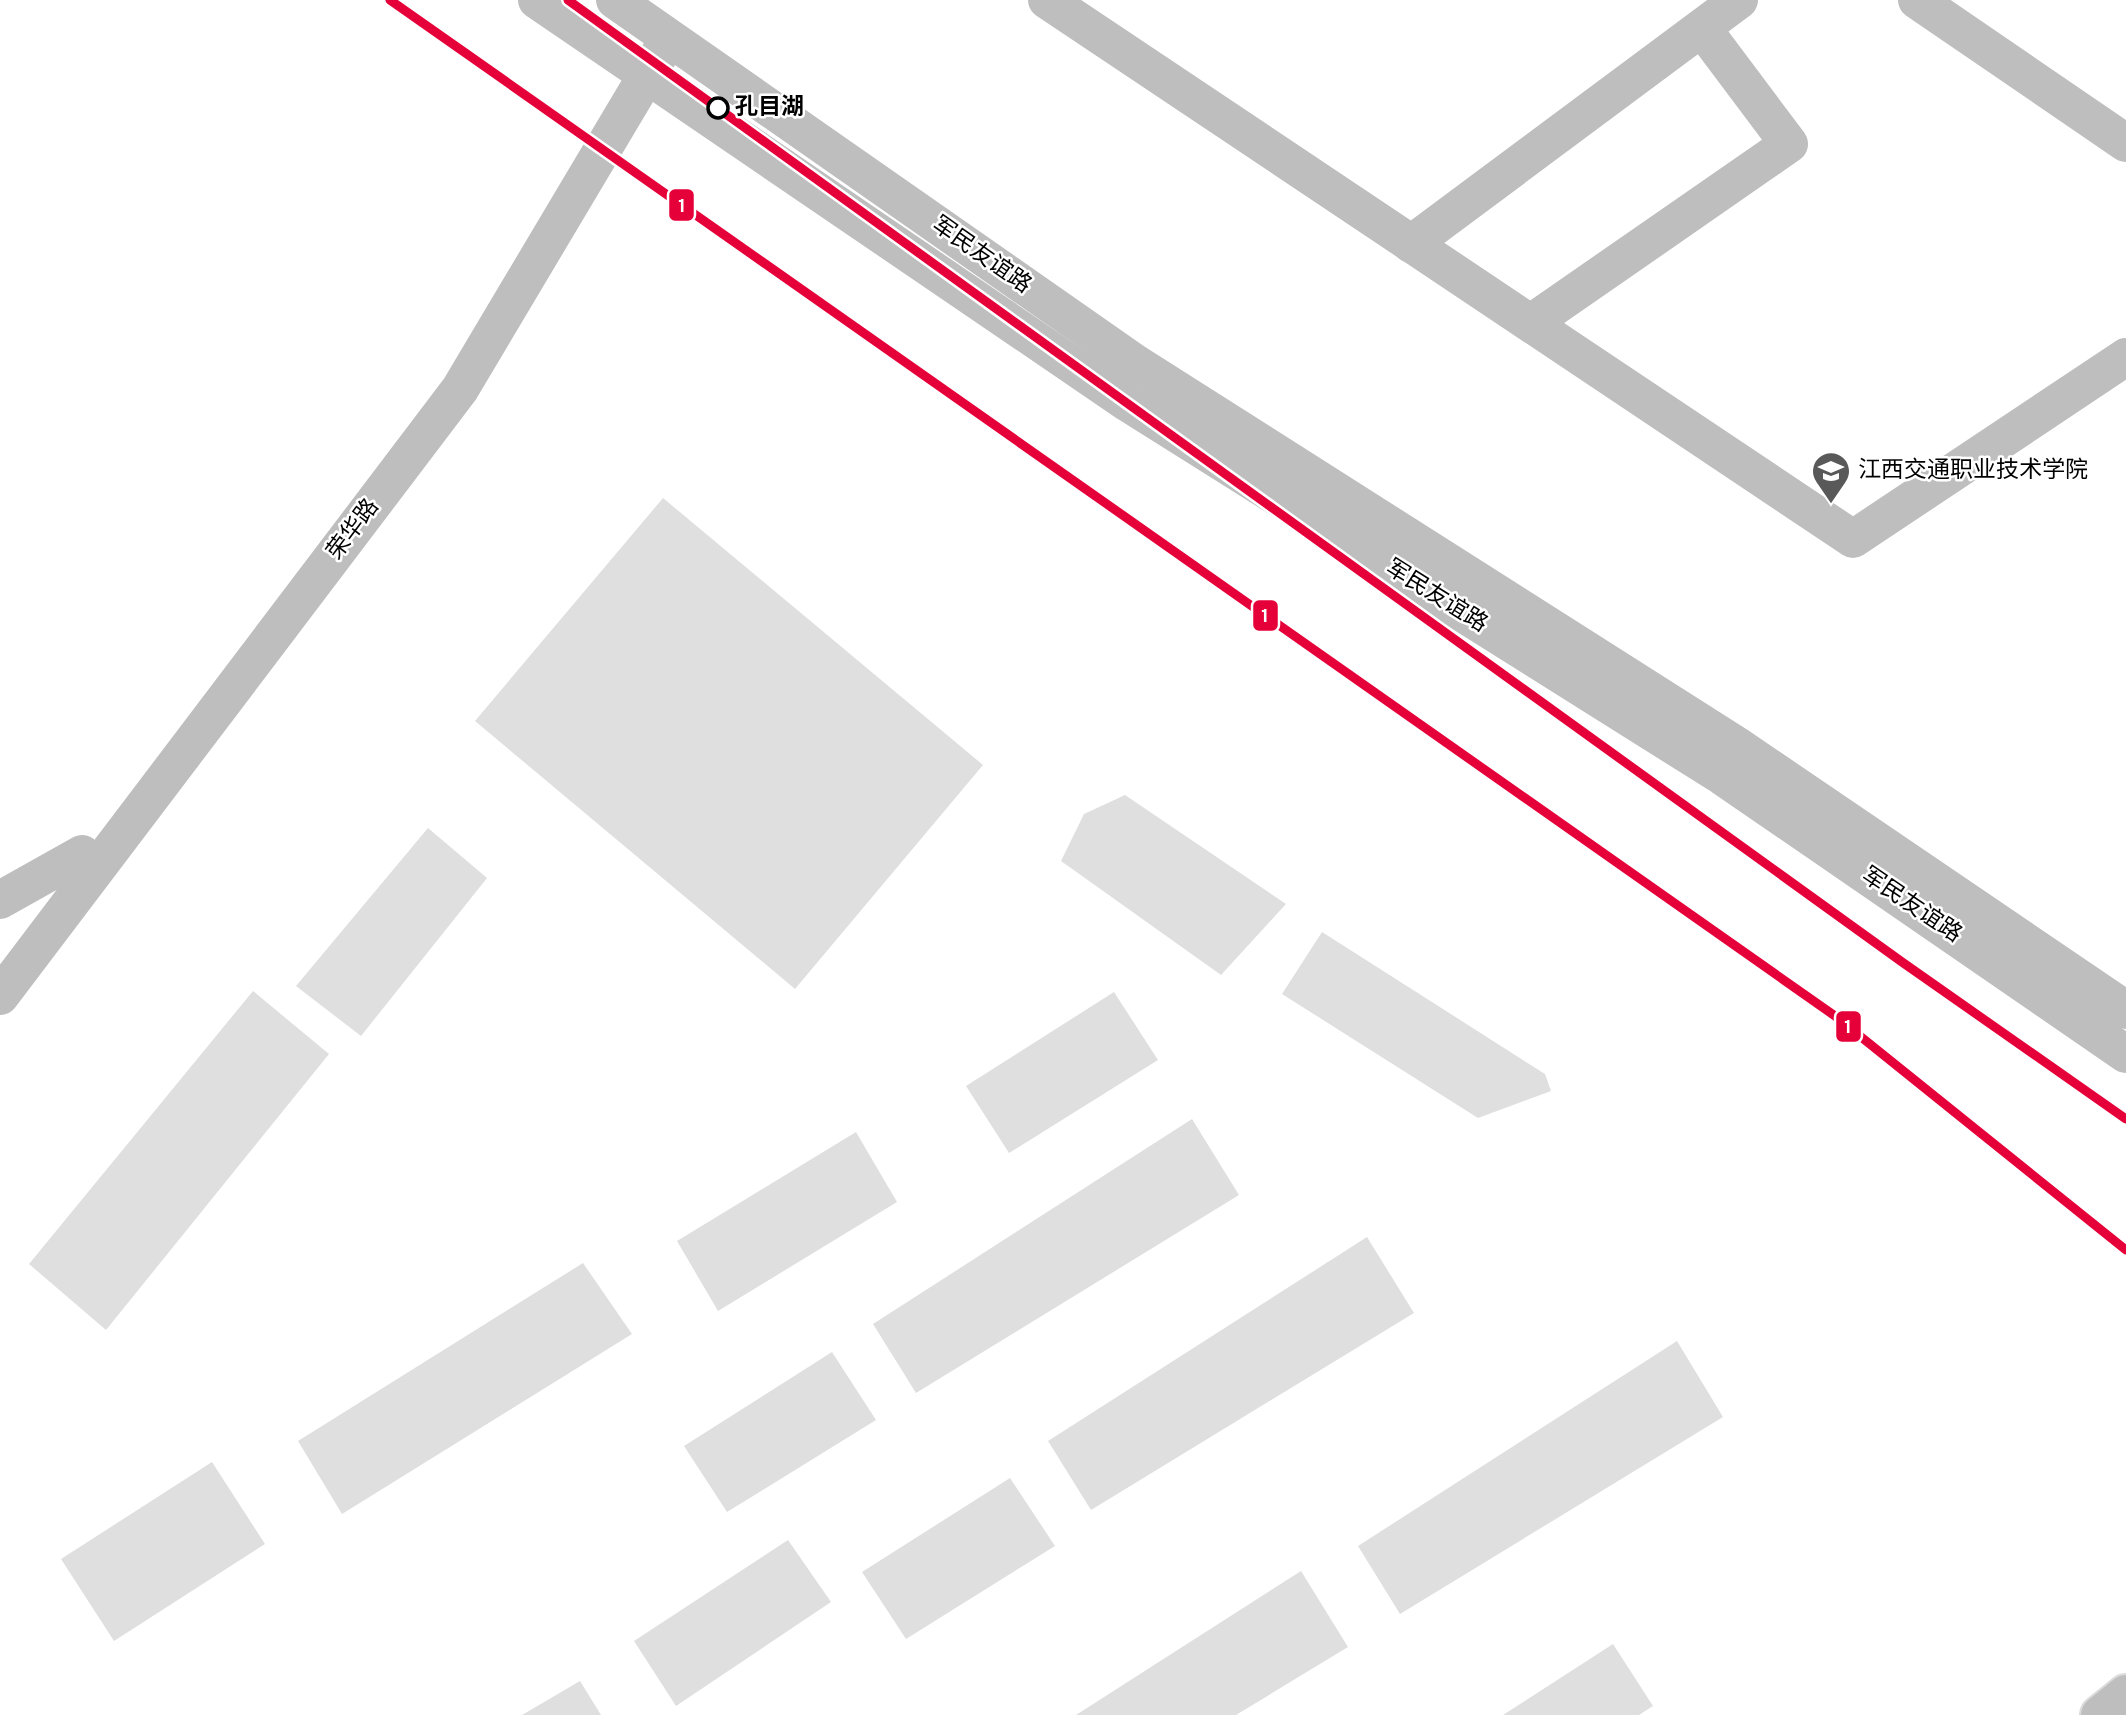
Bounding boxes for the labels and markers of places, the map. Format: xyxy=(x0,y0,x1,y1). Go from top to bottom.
place label: 孔目湖 xyxy=(735,94,804,123)
marker: 孔目湖 xyxy=(707,97,729,119)
school or university icon: 江西交通职业技术学院 xyxy=(1810,450,1852,505)
place label: 江西交通职业技术学院 xyxy=(1858,457,2088,486)

